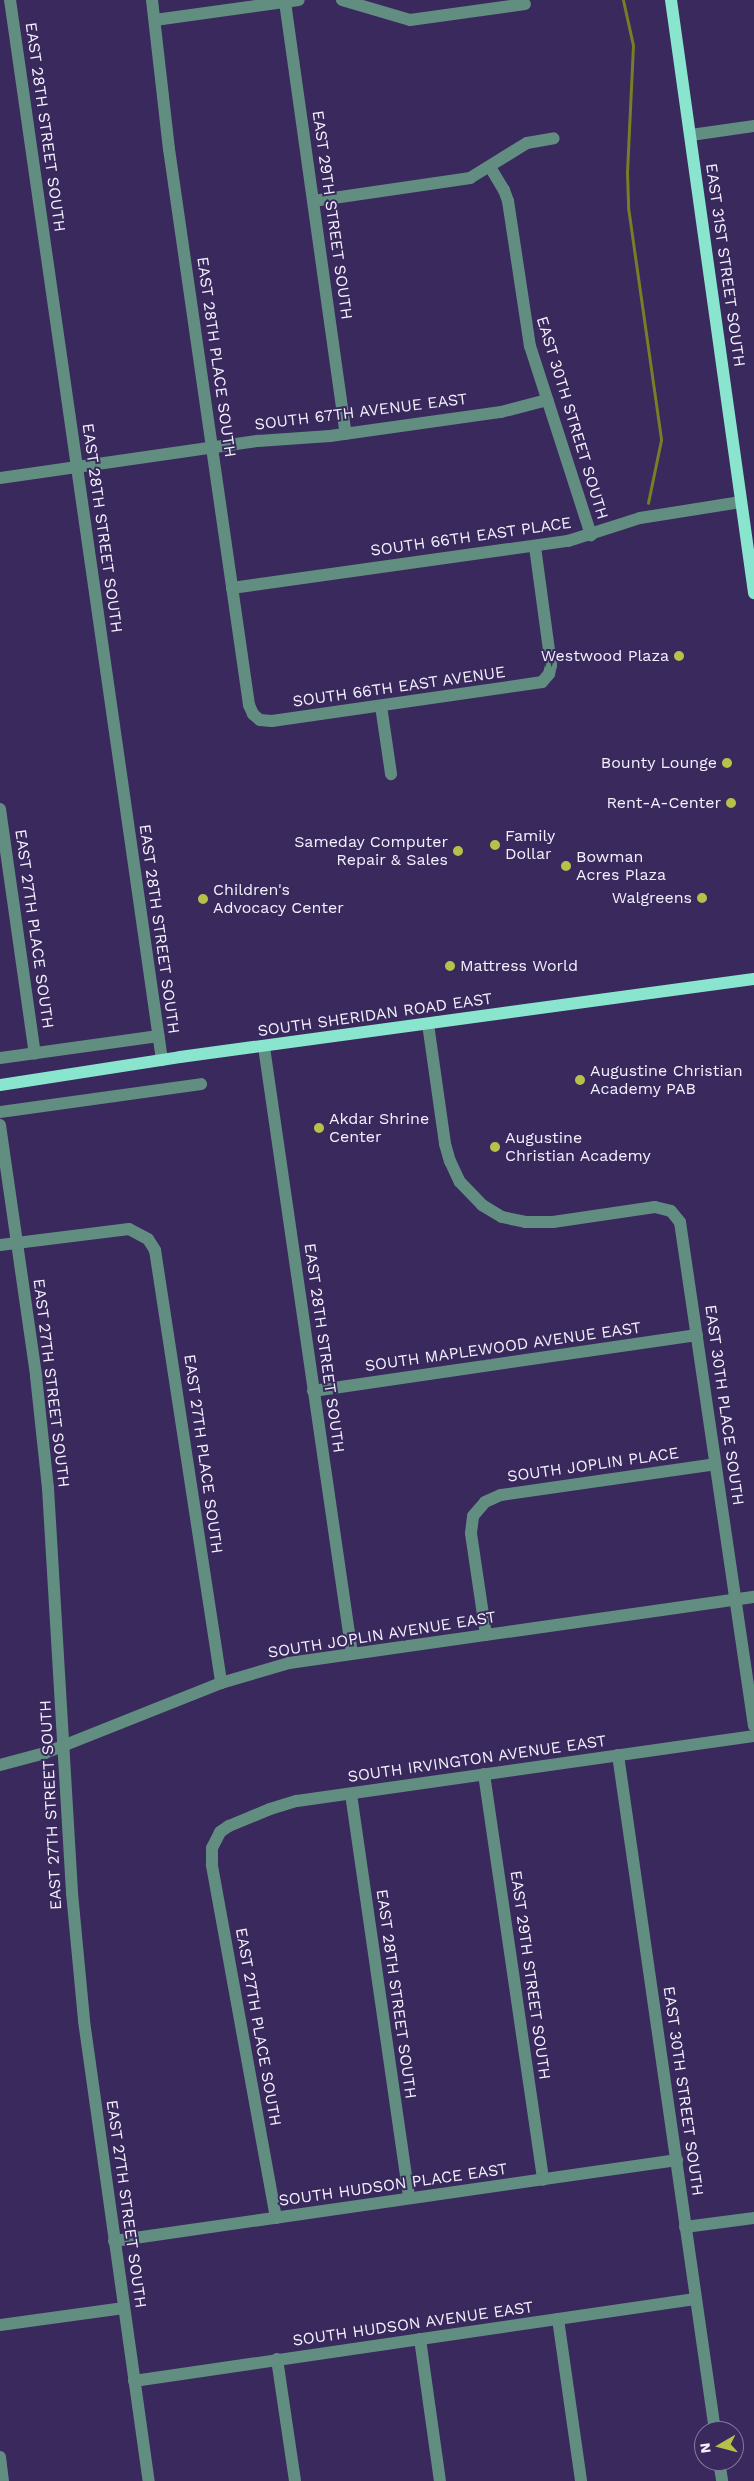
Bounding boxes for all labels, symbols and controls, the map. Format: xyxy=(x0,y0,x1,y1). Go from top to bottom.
street label: EAST 28TH STREET SOUTH xyxy=(21,21,69,233)
street label: EAST 29TH STREET SOUTH xyxy=(308,109,356,321)
street label: EAST 31ST STREET SOUTH xyxy=(701,161,749,369)
street label: EAST 28TH PLACE SOUTH xyxy=(192,255,240,459)
street label: EAST 30TH STREET SOUTH xyxy=(532,314,612,522)
street label: SOUTH 67TH AVENUE EAST xyxy=(253,389,469,435)
street label: EAST 28TH STREET SOUTH xyxy=(78,422,126,634)
street label: SOUTH 66TH EAST PLACE xyxy=(369,513,573,561)
place label: Westwood Plaza xyxy=(541,646,669,666)
marker: Westwood Plaza xyxy=(673,650,685,662)
street label: SOUTH 66TH EAST AVENUE xyxy=(291,662,507,712)
place label: Bounty Lounge xyxy=(600,753,717,773)
marker: Bounty Lounge xyxy=(721,757,733,769)
place label: Rent-A-Center xyxy=(606,793,721,813)
marker: Rent-A-Center xyxy=(725,797,737,809)
street label: EAST 28TH STREET SOUTH xyxy=(135,823,183,1035)
place label: Family Dollar xyxy=(505,826,555,864)
street label: EAST 27TH PLACE SOUTH xyxy=(10,828,58,1030)
place label: Sameday Computer Repair & Sales xyxy=(294,832,448,870)
marker: Family Dollar xyxy=(489,839,501,851)
marker: Sameday Computer Repair & Sales xyxy=(452,845,464,857)
place label: Bowman Acres Plaza xyxy=(576,847,666,885)
marker: Bowman Acres Plaza xyxy=(560,860,572,872)
place label: Children's Advocacy Center xyxy=(213,880,344,918)
place label: Walgreens xyxy=(612,888,692,908)
marker: Walgreens xyxy=(696,892,708,904)
marker: Children's Advocacy Center xyxy=(197,893,209,905)
place label: Mattress World xyxy=(460,956,578,976)
marker: Mattress World xyxy=(444,960,456,972)
street label: SOUTH SHERIDAN ROAD EAST xyxy=(256,989,494,1041)
place label: Augustine Christian Academy PAB xyxy=(590,1061,743,1099)
marker: Augustine Christian Academy PAB xyxy=(574,1074,586,1086)
place label: Akdar Shrine Center xyxy=(329,1109,429,1147)
marker: Akdar Shrine Center xyxy=(313,1122,325,1134)
place label: Augustine Christian Academy xyxy=(505,1128,651,1166)
marker: Augustine Christian Academy xyxy=(489,1141,501,1153)
street label: EAST 28TH STREET SOUTH xyxy=(300,1242,348,1454)
street label: EAST 27TH STREET SOUTH xyxy=(29,1277,73,1489)
street label: EAST 30TH PLACE SOUTH xyxy=(700,1303,748,1507)
street label: SOUTH MAPLEWOOD AVENUE EAST xyxy=(363,1318,643,1376)
street label: EAST 27TH PLACE SOUTH xyxy=(179,1353,227,1555)
street label: SOUTH JOPLIN PLACE xyxy=(506,1443,680,1487)
street label: SOUTH JOPLIN AVENUE EAST xyxy=(266,1607,498,1663)
street label: EAST 27TH STREET SOUTH xyxy=(36,1699,66,1911)
street label: SOUTH IRVINGTON AVENUE EAST xyxy=(346,1731,608,1787)
street label: EAST 29TH STREET SOUTH xyxy=(506,1869,554,2081)
street label: EAST 28TH STREET SOUTH xyxy=(372,1888,420,2100)
street label: EAST 27TH PLACE SOUTH xyxy=(231,1926,285,2128)
street label: EAST 30TH STREET SOUTH xyxy=(659,1985,707,2197)
street label: EAST 27TH STREET SOUTH xyxy=(102,2098,150,2310)
street label: SOUTH HUDSON PLACE EAST xyxy=(277,2159,509,2211)
street label: SOUTH HUDSON AVENUE EAST xyxy=(291,2298,535,2350)
north arrow xyxy=(694,2421,744,2471)
text: N xyxy=(696,2442,714,2454)

